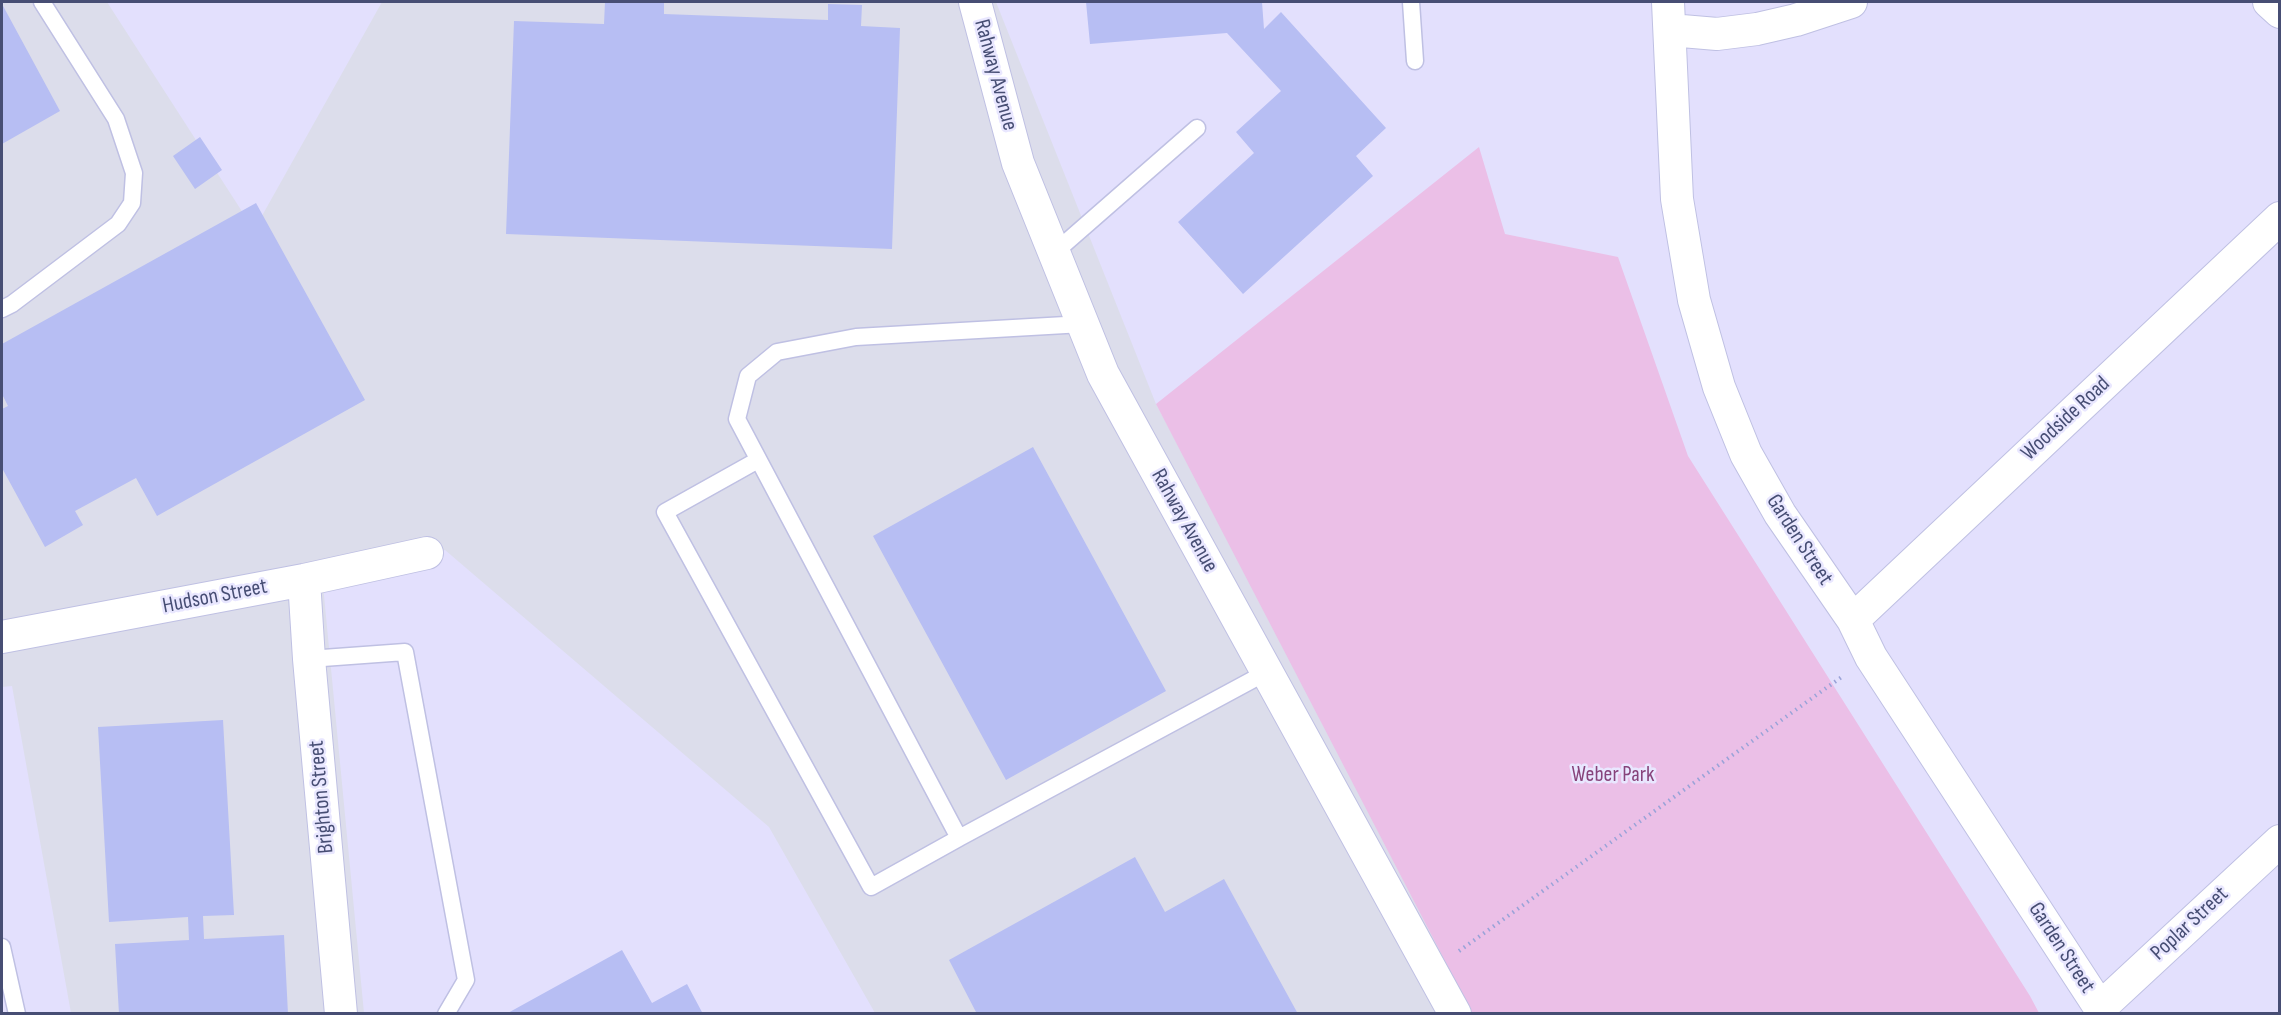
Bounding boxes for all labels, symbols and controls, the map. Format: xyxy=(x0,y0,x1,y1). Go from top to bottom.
street label: Rahway Avenue xyxy=(968,17,1022,133)
street label: Woodside Road xyxy=(2016,371,2116,467)
street label: Rahway Avenue xyxy=(1145,465,1223,577)
street label: Garden Street xyxy=(1760,490,1838,590)
street label: Hudson Street xyxy=(161,574,269,620)
street label: Brighton Street xyxy=(304,739,340,855)
park label: Weber Park xyxy=(1572,762,1654,788)
street label: Poplar Street xyxy=(2146,882,2234,966)
street label: Garden Street xyxy=(2022,898,2100,998)

